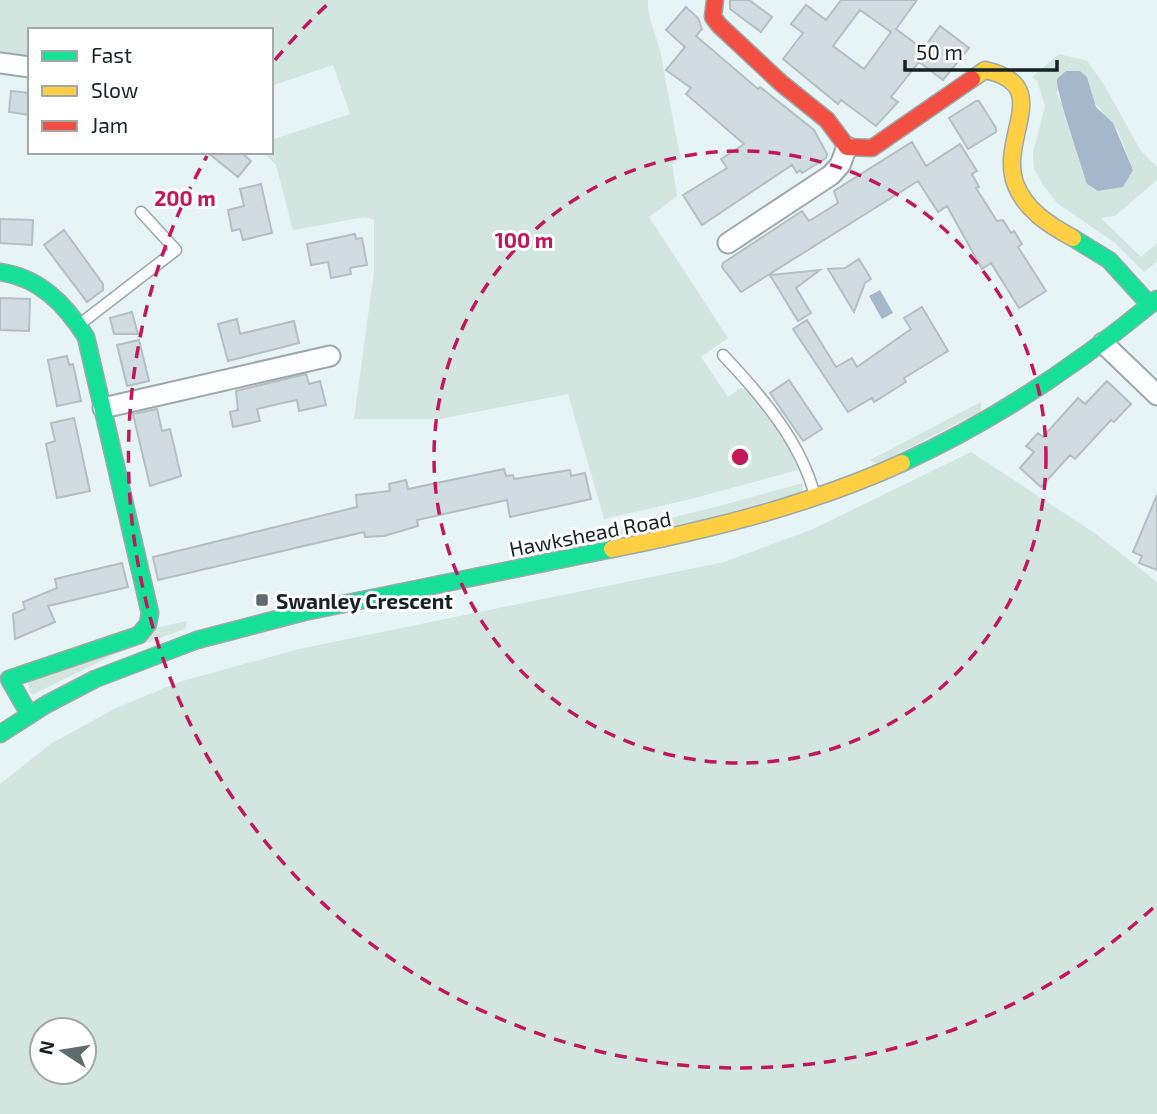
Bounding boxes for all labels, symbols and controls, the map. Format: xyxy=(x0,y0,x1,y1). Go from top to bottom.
legend xyxy=(28,28,273,154)
scale bar xyxy=(905,28,1057,72)
text: 50 m xyxy=(916,39,963,64)
text: Fast xyxy=(91,42,132,67)
text: Slow xyxy=(91,77,138,102)
text: Jam xyxy=(91,112,128,137)
text: 200 m xyxy=(154,185,216,210)
text: 100 m xyxy=(495,227,553,252)
centre of rings xyxy=(728,445,752,469)
street label: Hawkshead Road xyxy=(507,505,673,561)
place label: Swanley Crescent xyxy=(276,588,453,614)
marker: Swanley Crescent xyxy=(254,592,270,608)
north arrow xyxy=(28,1016,98,1086)
text: N xyxy=(33,1038,59,1056)

